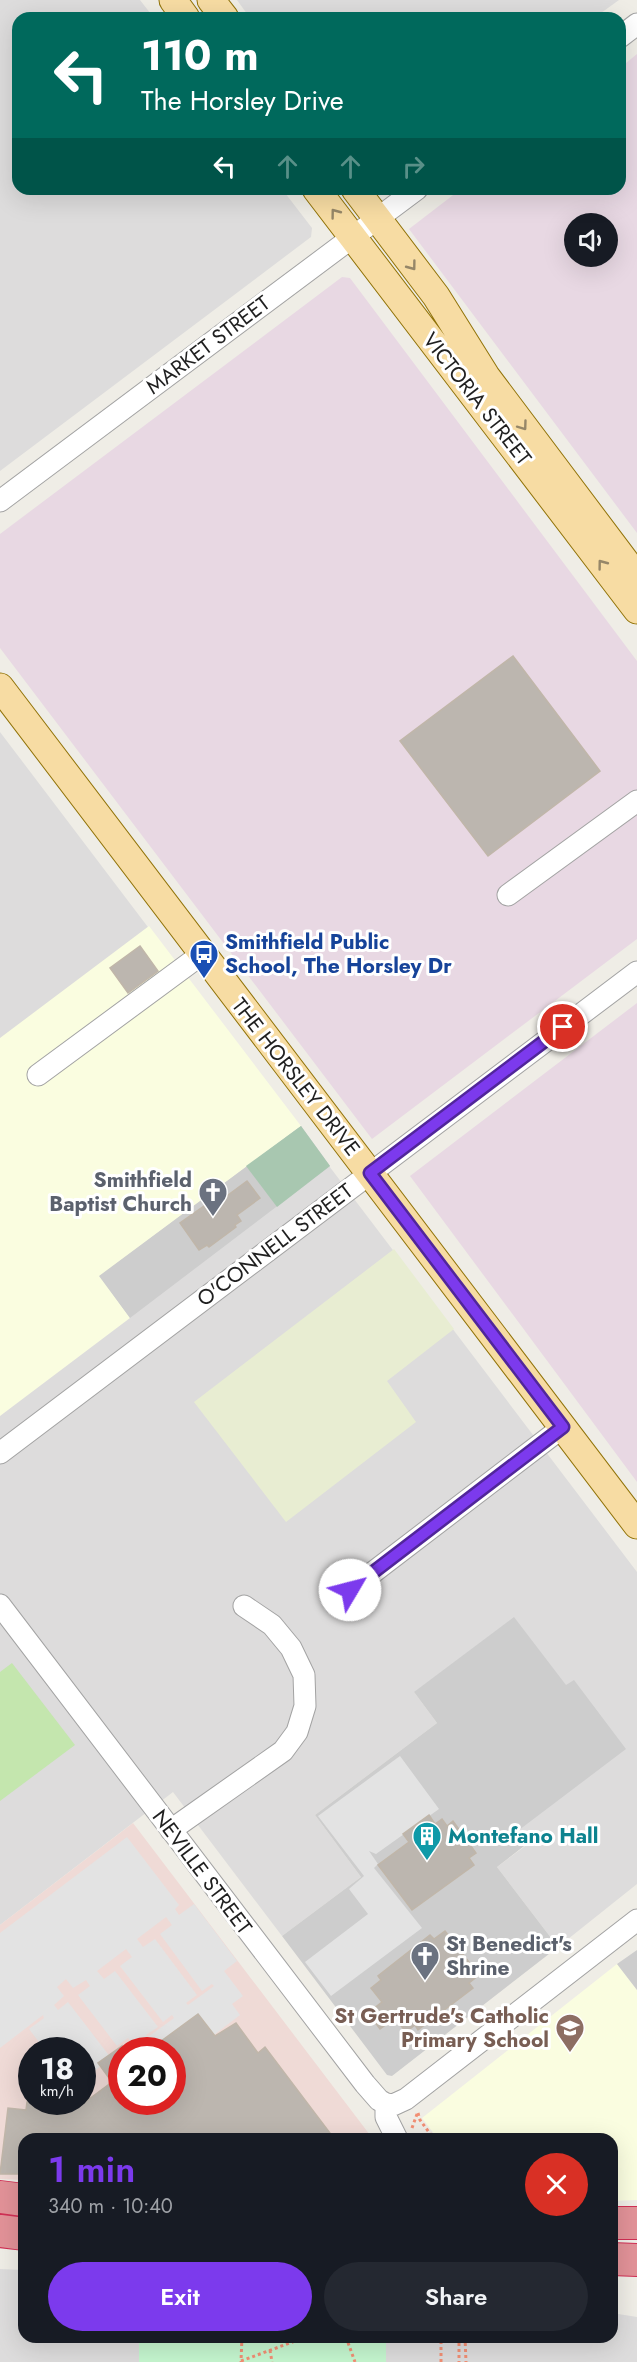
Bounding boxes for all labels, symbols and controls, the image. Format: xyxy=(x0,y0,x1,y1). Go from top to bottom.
text: 110 m xyxy=(141,25,259,86)
icon: left xyxy=(42,36,120,114)
text: The Horsley Drive xyxy=(141,81,344,120)
icon: left xyxy=(208,150,241,183)
icon: ahead xyxy=(271,150,304,183)
icon: ahead xyxy=(334,150,367,183)
icon: right xyxy=(397,150,430,183)
one-way arrow xyxy=(331,208,342,219)
map controls xyxy=(564,213,618,267)
button: sound xyxy=(564,213,618,267)
one-way arrow xyxy=(405,259,416,270)
street label: MARKET STREET xyxy=(140,288,276,402)
street label: VICTORIA STREET xyxy=(416,326,539,472)
one-way arrow xyxy=(515,420,526,431)
one-way arrow xyxy=(598,559,609,570)
place label: Smithfield Public School, The Horsley Dr xyxy=(225,927,452,981)
bus stop icon: Smithfield Public School, The Horsley Dr xyxy=(188,938,220,980)
street label: THE HORSLEY DRIVE xyxy=(225,992,367,1162)
pin xyxy=(537,1001,588,1052)
icon: arrive xyxy=(546,1010,579,1043)
place label: Smithfield Baptist Church xyxy=(49,1165,192,1219)
street label: O'CONNELL STREET xyxy=(191,1176,359,1314)
church icon: Smithfield Baptist Church xyxy=(197,1176,229,1218)
position arrow xyxy=(318,1558,382,1622)
street label: NEVILLE STREET xyxy=(145,1803,259,1941)
building icon: Montefano Hall xyxy=(411,1820,443,1862)
place label: Montefano Hall xyxy=(448,1821,598,1851)
place label: St Benedict's Shrine xyxy=(446,1929,572,1983)
church icon: St Benedict's Shrine xyxy=(409,1940,441,1982)
place label: St Gertrude's Catholic Primary School xyxy=(334,2001,549,2055)
school or university icon: St Gertrude's Catholic Primary School xyxy=(554,2012,586,2054)
speed limit sign: 20 xyxy=(108,2037,186,2115)
text: 18 xyxy=(40,2047,74,2090)
text: km/h xyxy=(40,2080,74,2102)
text: 1 min xyxy=(48,2143,135,2195)
button: close xyxy=(525,2153,588,2216)
text: 340 m · 10:40 xyxy=(48,2192,173,2221)
button: Exit xyxy=(48,2262,312,2331)
button: Share xyxy=(324,2262,588,2331)

